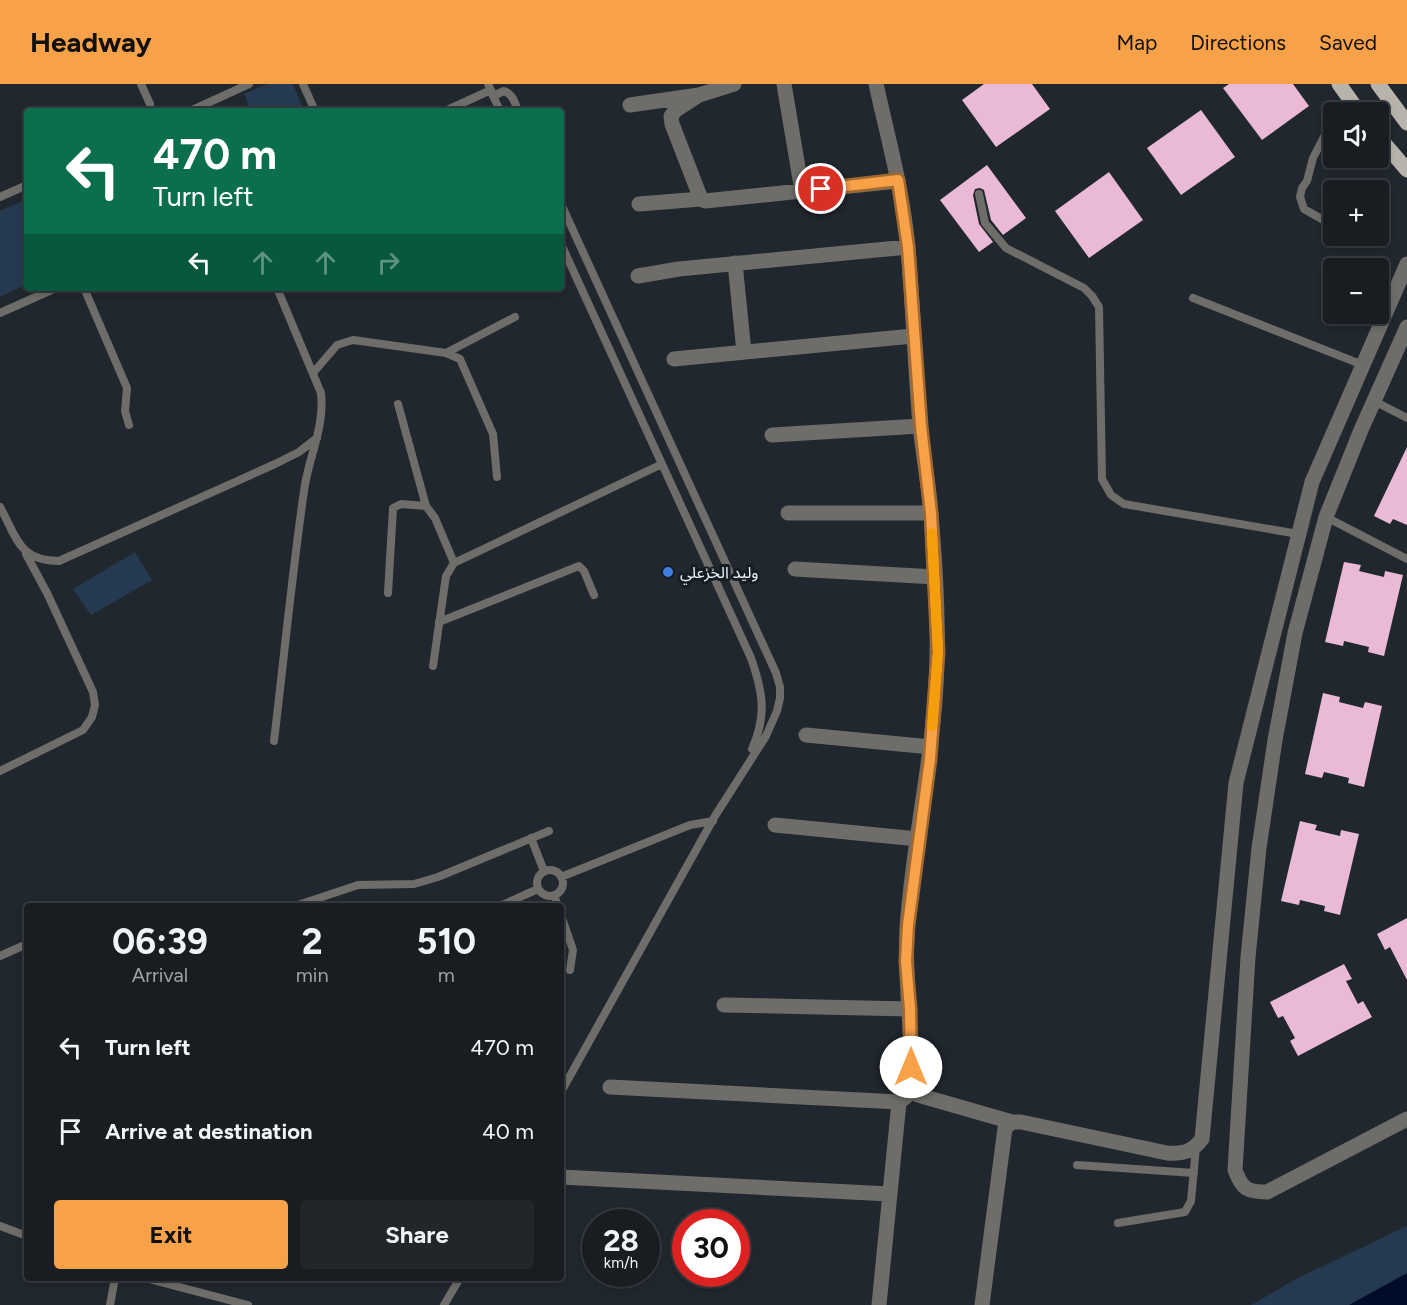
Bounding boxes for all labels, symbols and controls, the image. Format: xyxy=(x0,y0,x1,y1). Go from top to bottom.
text: Headway xyxy=(30,25,152,59)
text: Map xyxy=(1116,30,1157,55)
text: Directions xyxy=(1190,30,1286,55)
text: Saved xyxy=(1319,30,1377,55)
map controls xyxy=(1323,102,1389,324)
button: sound xyxy=(1323,102,1389,168)
text: 470 m xyxy=(153,129,277,180)
icon: left xyxy=(54,132,132,210)
pin xyxy=(795,163,846,214)
icon: arrive xyxy=(804,172,837,205)
text: Turn left xyxy=(153,180,253,213)
button: + xyxy=(1323,180,1389,246)
icon: left xyxy=(183,246,216,279)
icon: ahead xyxy=(246,246,279,279)
icon: ahead xyxy=(309,246,342,279)
icon: right xyxy=(372,246,405,279)
button: − xyxy=(1323,258,1389,324)
place label: وليد الخزعلي xyxy=(680,563,758,585)
marker: وليد الخزعلي xyxy=(661,565,675,579)
text: 06:39 xyxy=(112,920,208,963)
text: 2 xyxy=(302,920,323,963)
text: 510 xyxy=(417,920,476,963)
text: Arrival xyxy=(132,963,188,987)
text: min xyxy=(296,963,329,987)
text: m xyxy=(438,963,455,987)
icon: left xyxy=(54,1031,87,1064)
text: Turn left xyxy=(105,1034,191,1061)
text: 470 m xyxy=(470,1034,534,1061)
position arrow xyxy=(879,1035,943,1099)
icon: arrive xyxy=(54,1115,87,1148)
text: Arrive at destination xyxy=(105,1118,313,1145)
text: 40 m xyxy=(482,1118,534,1145)
button: Exit xyxy=(54,1200,288,1269)
button: Share xyxy=(300,1200,534,1269)
speed limit sign: 30 xyxy=(672,1209,750,1287)
text: 28 xyxy=(603,1222,639,1259)
text: km/h xyxy=(604,1254,638,1272)

